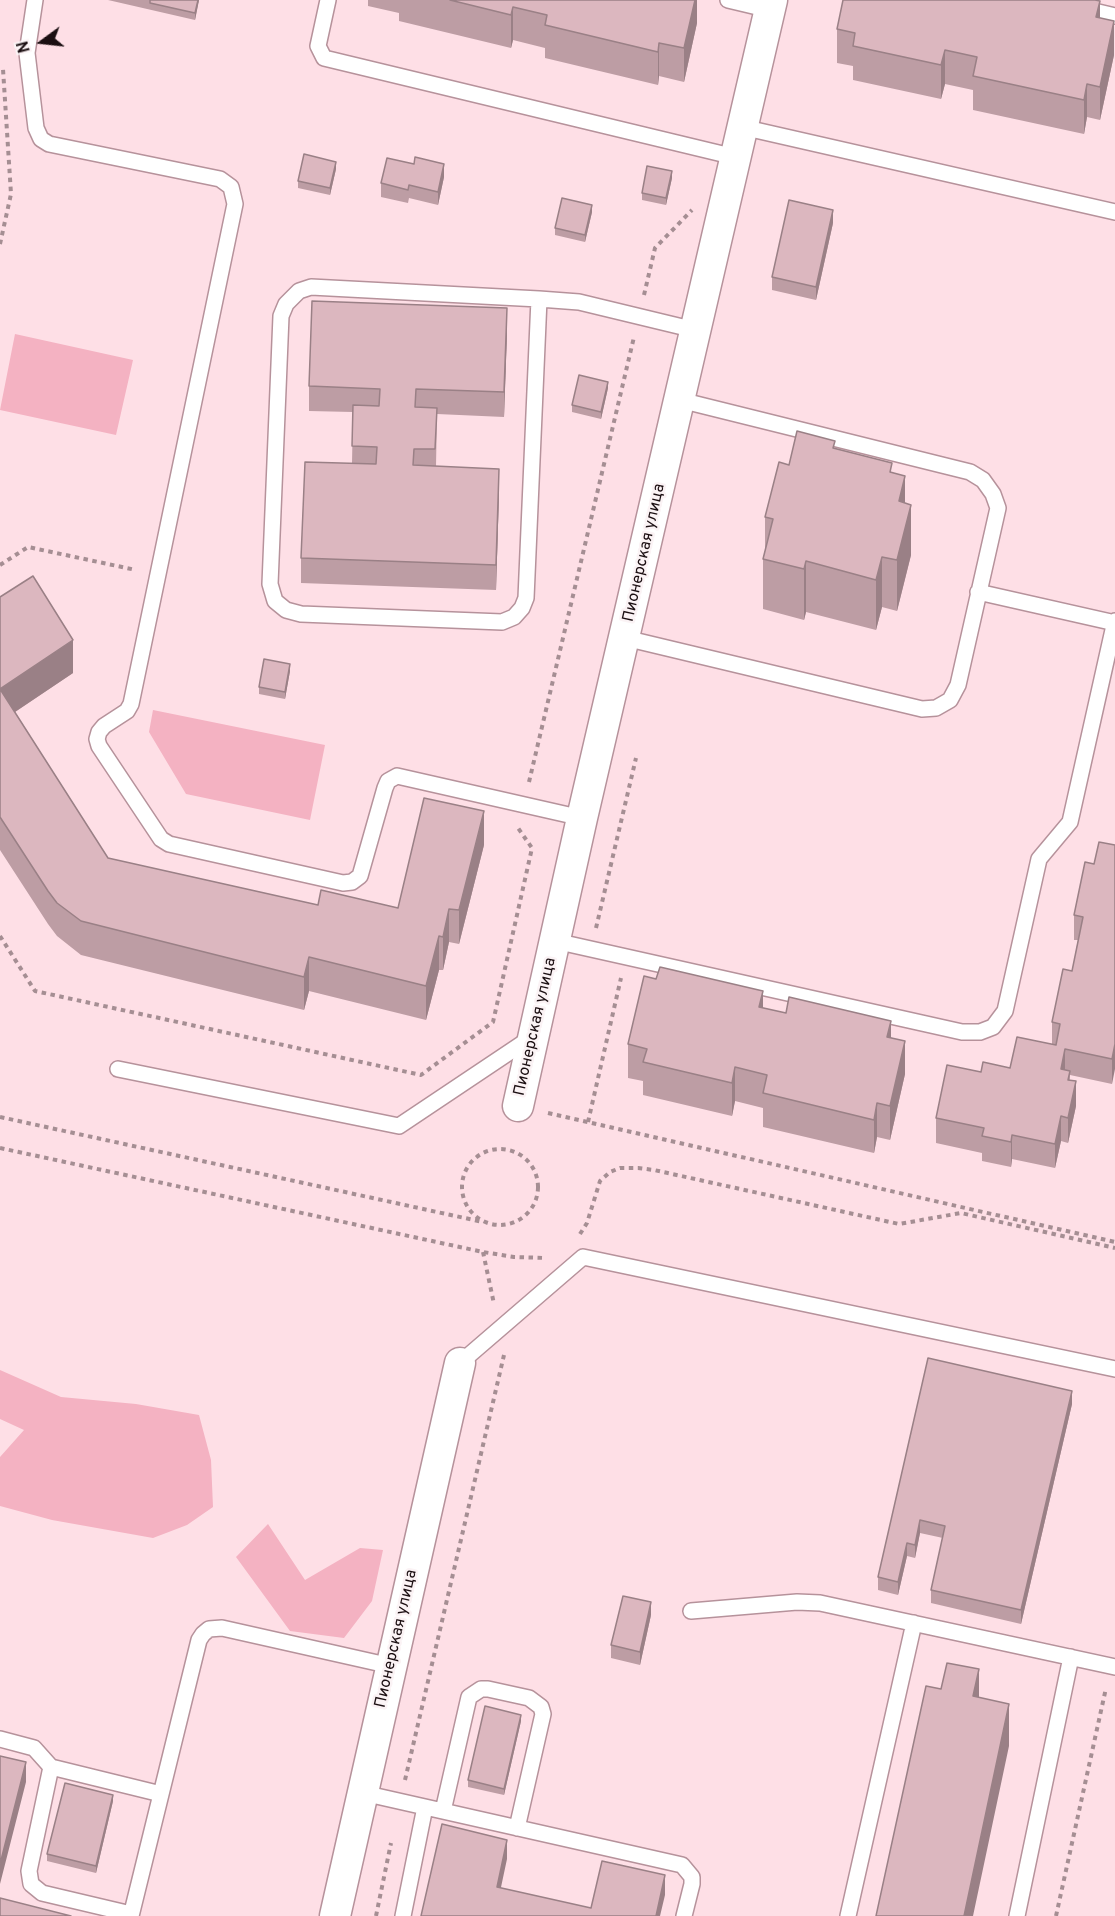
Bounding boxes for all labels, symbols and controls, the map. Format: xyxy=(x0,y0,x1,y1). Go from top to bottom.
north arrow xyxy=(12,12,72,72)
text: N xyxy=(13,39,36,55)
street label: Пионерская улица xyxy=(620,482,670,624)
street label: Пионерская улица xyxy=(511,956,561,1098)
street label: Пионерская улица xyxy=(372,1568,422,1710)

